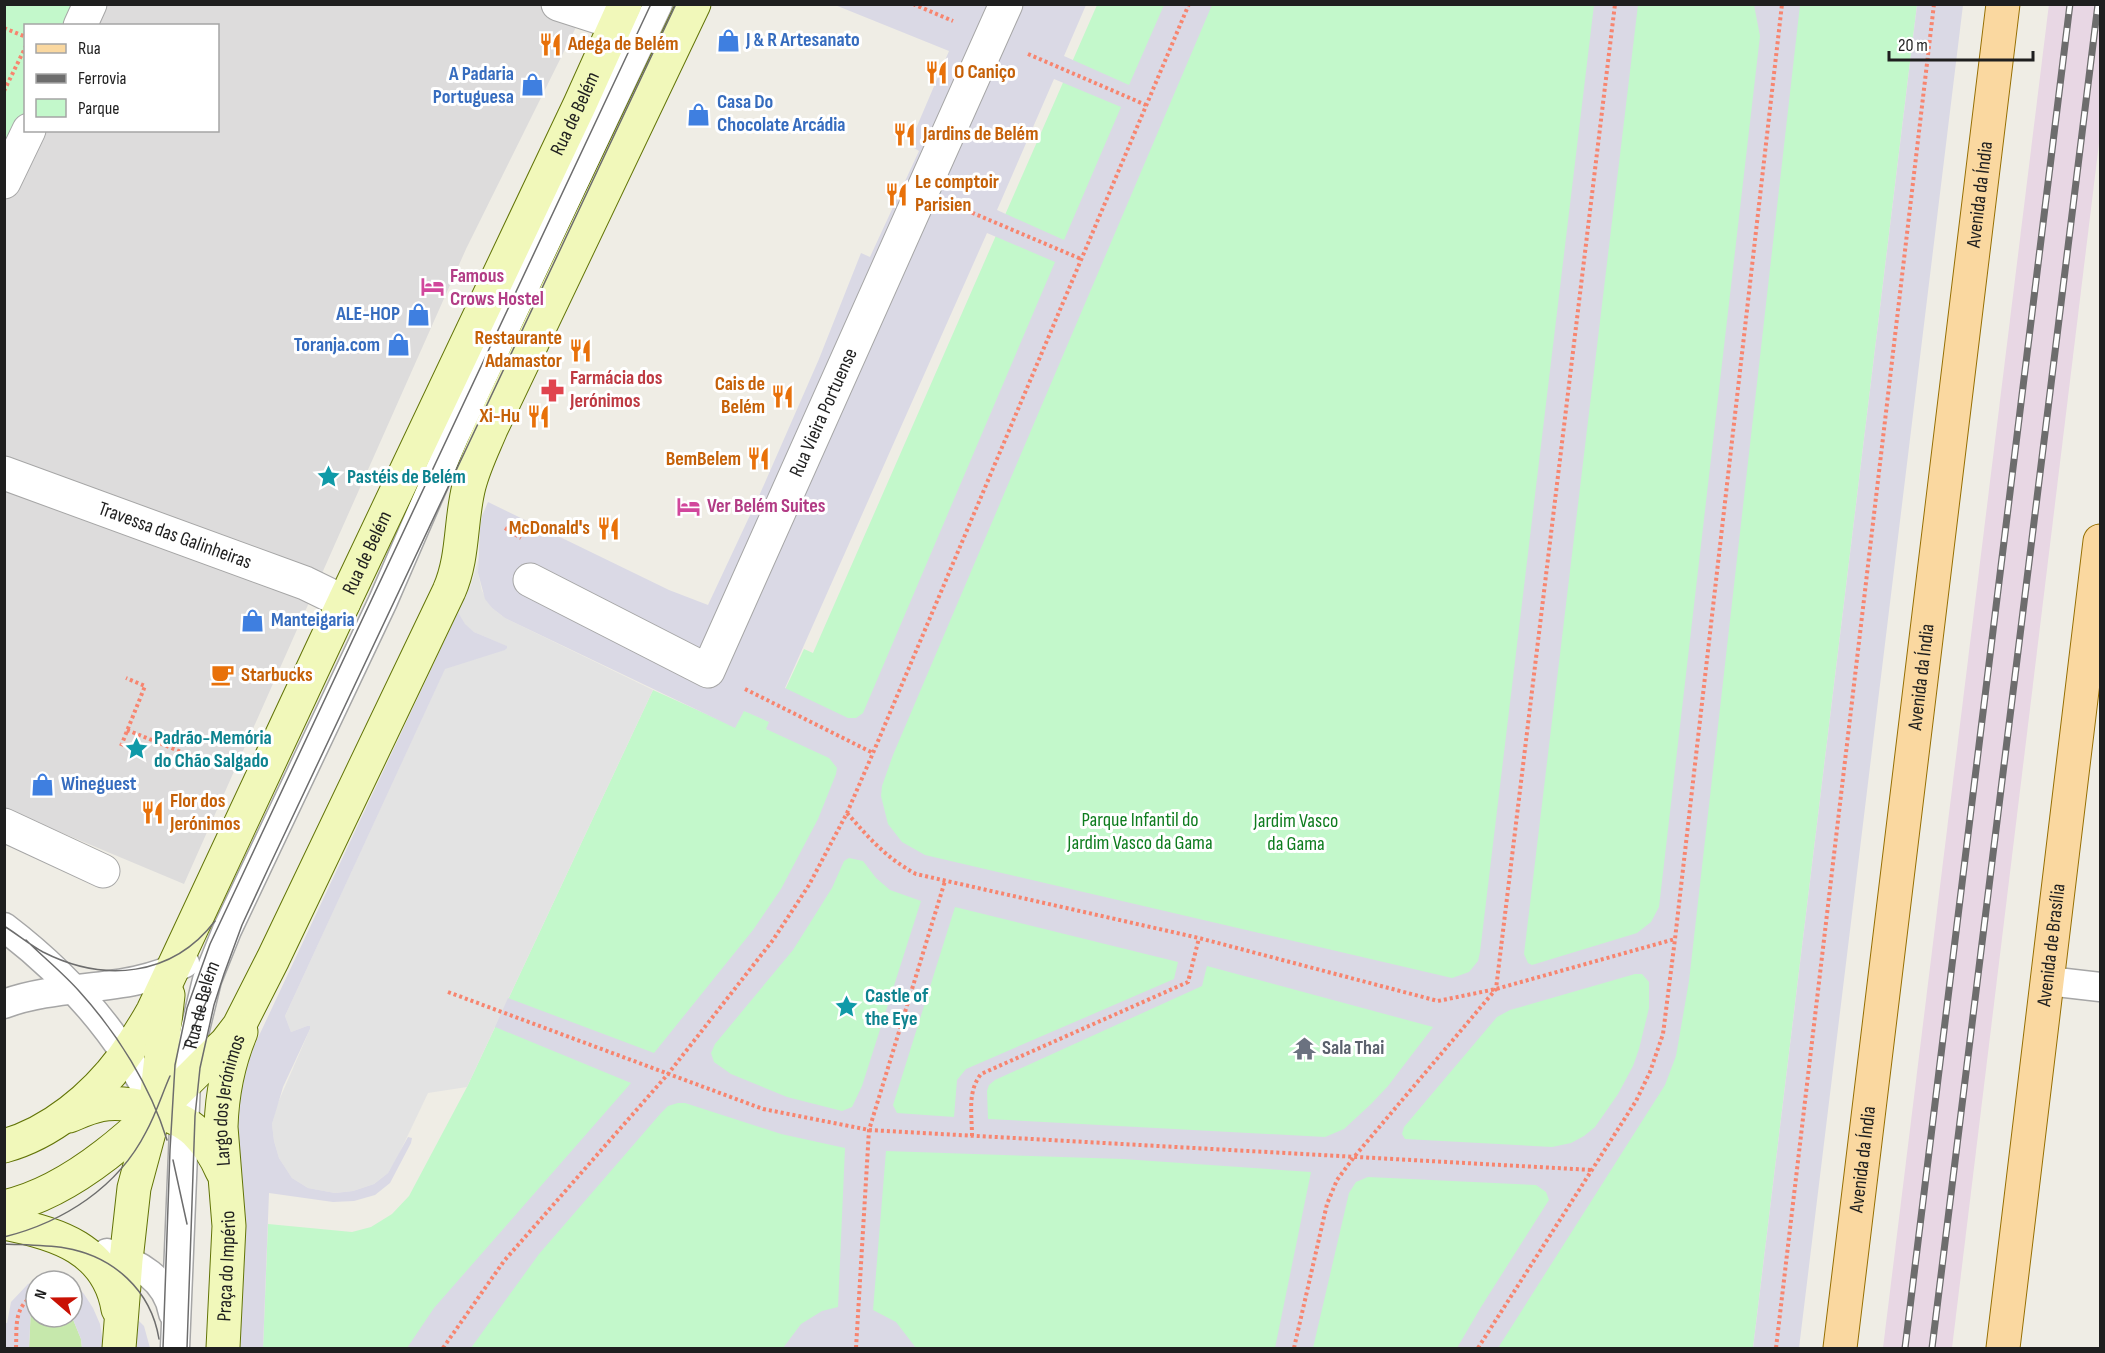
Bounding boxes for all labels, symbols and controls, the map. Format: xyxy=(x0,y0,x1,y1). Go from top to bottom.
legend xyxy=(24,24,219,132)
scale bar xyxy=(1889,24,2033,62)
shop icon: J & R Artesanato xyxy=(715,27,741,53)
place label: J & R Artesanato xyxy=(745,28,860,52)
restaurant icon: Adega de Belém xyxy=(537,31,563,57)
place label: Adega de Belém xyxy=(567,32,678,56)
text: 20 m xyxy=(1898,35,1928,56)
text: Rua xyxy=(78,38,101,59)
restaurant icon: O Caniço xyxy=(923,59,949,85)
place label: O Caniço xyxy=(954,60,1016,84)
place label: A Padaria Portuguesa xyxy=(433,62,514,109)
text: Ferrovia xyxy=(78,68,126,89)
street label: Rua de Belém xyxy=(545,68,605,159)
shop icon: A Padaria Portuguesa xyxy=(519,72,545,98)
place label: Casa Do Chocolate Arcádia xyxy=(717,90,846,137)
text: Parque xyxy=(78,98,119,119)
shop icon: Casa Do Chocolate Arcádia xyxy=(686,101,712,127)
restaurant icon: Jardins de Belém xyxy=(892,121,918,147)
place label: Jardins de Belém xyxy=(922,122,1038,146)
street label: Avenida da Índia xyxy=(1961,140,1998,250)
place label: Le comptoir Parisien xyxy=(915,170,999,217)
restaurant icon: Le comptoir Parisien xyxy=(884,181,910,207)
place label: Famous Crows Hostel xyxy=(450,264,544,311)
hotel icon: Famous Crows Hostel xyxy=(419,274,445,300)
shop icon: ALE-HOP xyxy=(405,301,431,327)
place label: ALE-HOP xyxy=(335,302,400,326)
place label: Restaurante Adamastor xyxy=(475,326,562,373)
shop icon: Toranja.com xyxy=(385,332,411,358)
place label: Toranja.com xyxy=(294,333,380,357)
restaurant icon: Restaurante Adamastor xyxy=(567,337,593,363)
street label: Rua Vieira Portuense xyxy=(784,344,863,481)
place label: Farmácia dos Jerónimos xyxy=(569,366,663,413)
place label: Cais de Belém xyxy=(715,372,765,419)
pharmacy icon: Farmácia dos Jerónimos xyxy=(539,377,565,403)
restaurant icon: Cais de Belém xyxy=(770,383,796,409)
restaurant icon: Xi-Hu xyxy=(525,403,551,429)
place label: Xi-Hu xyxy=(479,404,520,428)
restaurant icon: BemBelem xyxy=(746,446,772,472)
place label: BemBelem xyxy=(666,447,741,471)
place icon: Pastéis de Belém xyxy=(316,464,342,490)
place label: Pastéis de Belém xyxy=(347,465,466,489)
hotel icon: Ver Belém Suites xyxy=(676,493,702,519)
place label: Ver Belém Suites xyxy=(707,494,826,518)
street label: Travessa das Galinheiras xyxy=(95,497,255,574)
street label: Rua de Belém xyxy=(337,507,397,599)
restaurant icon: McDonald's xyxy=(595,515,621,541)
place label: McDonald's xyxy=(509,516,590,540)
shop icon: Manteigaria xyxy=(240,607,266,633)
place label: Manteigaria xyxy=(271,608,355,632)
street label: Avenida da Índia xyxy=(1903,622,1940,733)
cafe icon: Starbucks xyxy=(210,662,236,688)
place label: Starbucks xyxy=(241,663,313,687)
place label: Padrão-Memória do Chão Salgado xyxy=(154,726,272,773)
place icon: Padrão-Memória do Chão Salgado xyxy=(123,736,149,762)
shop icon: Wineguest xyxy=(30,771,56,797)
place label: Wineguest xyxy=(61,772,137,796)
place label: Flor dos Jerónimos xyxy=(169,789,241,836)
restaurant icon: Flor dos Jerónimos xyxy=(139,799,165,825)
park label: Parque Infantil do Jardim Vasco da Gama xyxy=(1066,808,1213,855)
park label: Jardim Vasco da Gama xyxy=(1253,809,1338,856)
street label: Avenida de Brasília xyxy=(2032,882,2071,1009)
street label: Rua de Belém xyxy=(179,958,225,1051)
place label: Castle of the Eye xyxy=(865,984,929,1031)
place icon: Castle of the Eye xyxy=(834,994,860,1020)
street label: Largo dos Jerónimos xyxy=(209,1031,251,1167)
temple icon: Sala Thai xyxy=(1291,1035,1317,1061)
place label: Sala Thai xyxy=(1322,1036,1384,1060)
street label: Avenida da Índia xyxy=(1844,1105,1881,1215)
street label: Praça do Império xyxy=(212,1210,241,1322)
north arrow xyxy=(24,1269,84,1329)
text: N xyxy=(31,1287,52,1302)

